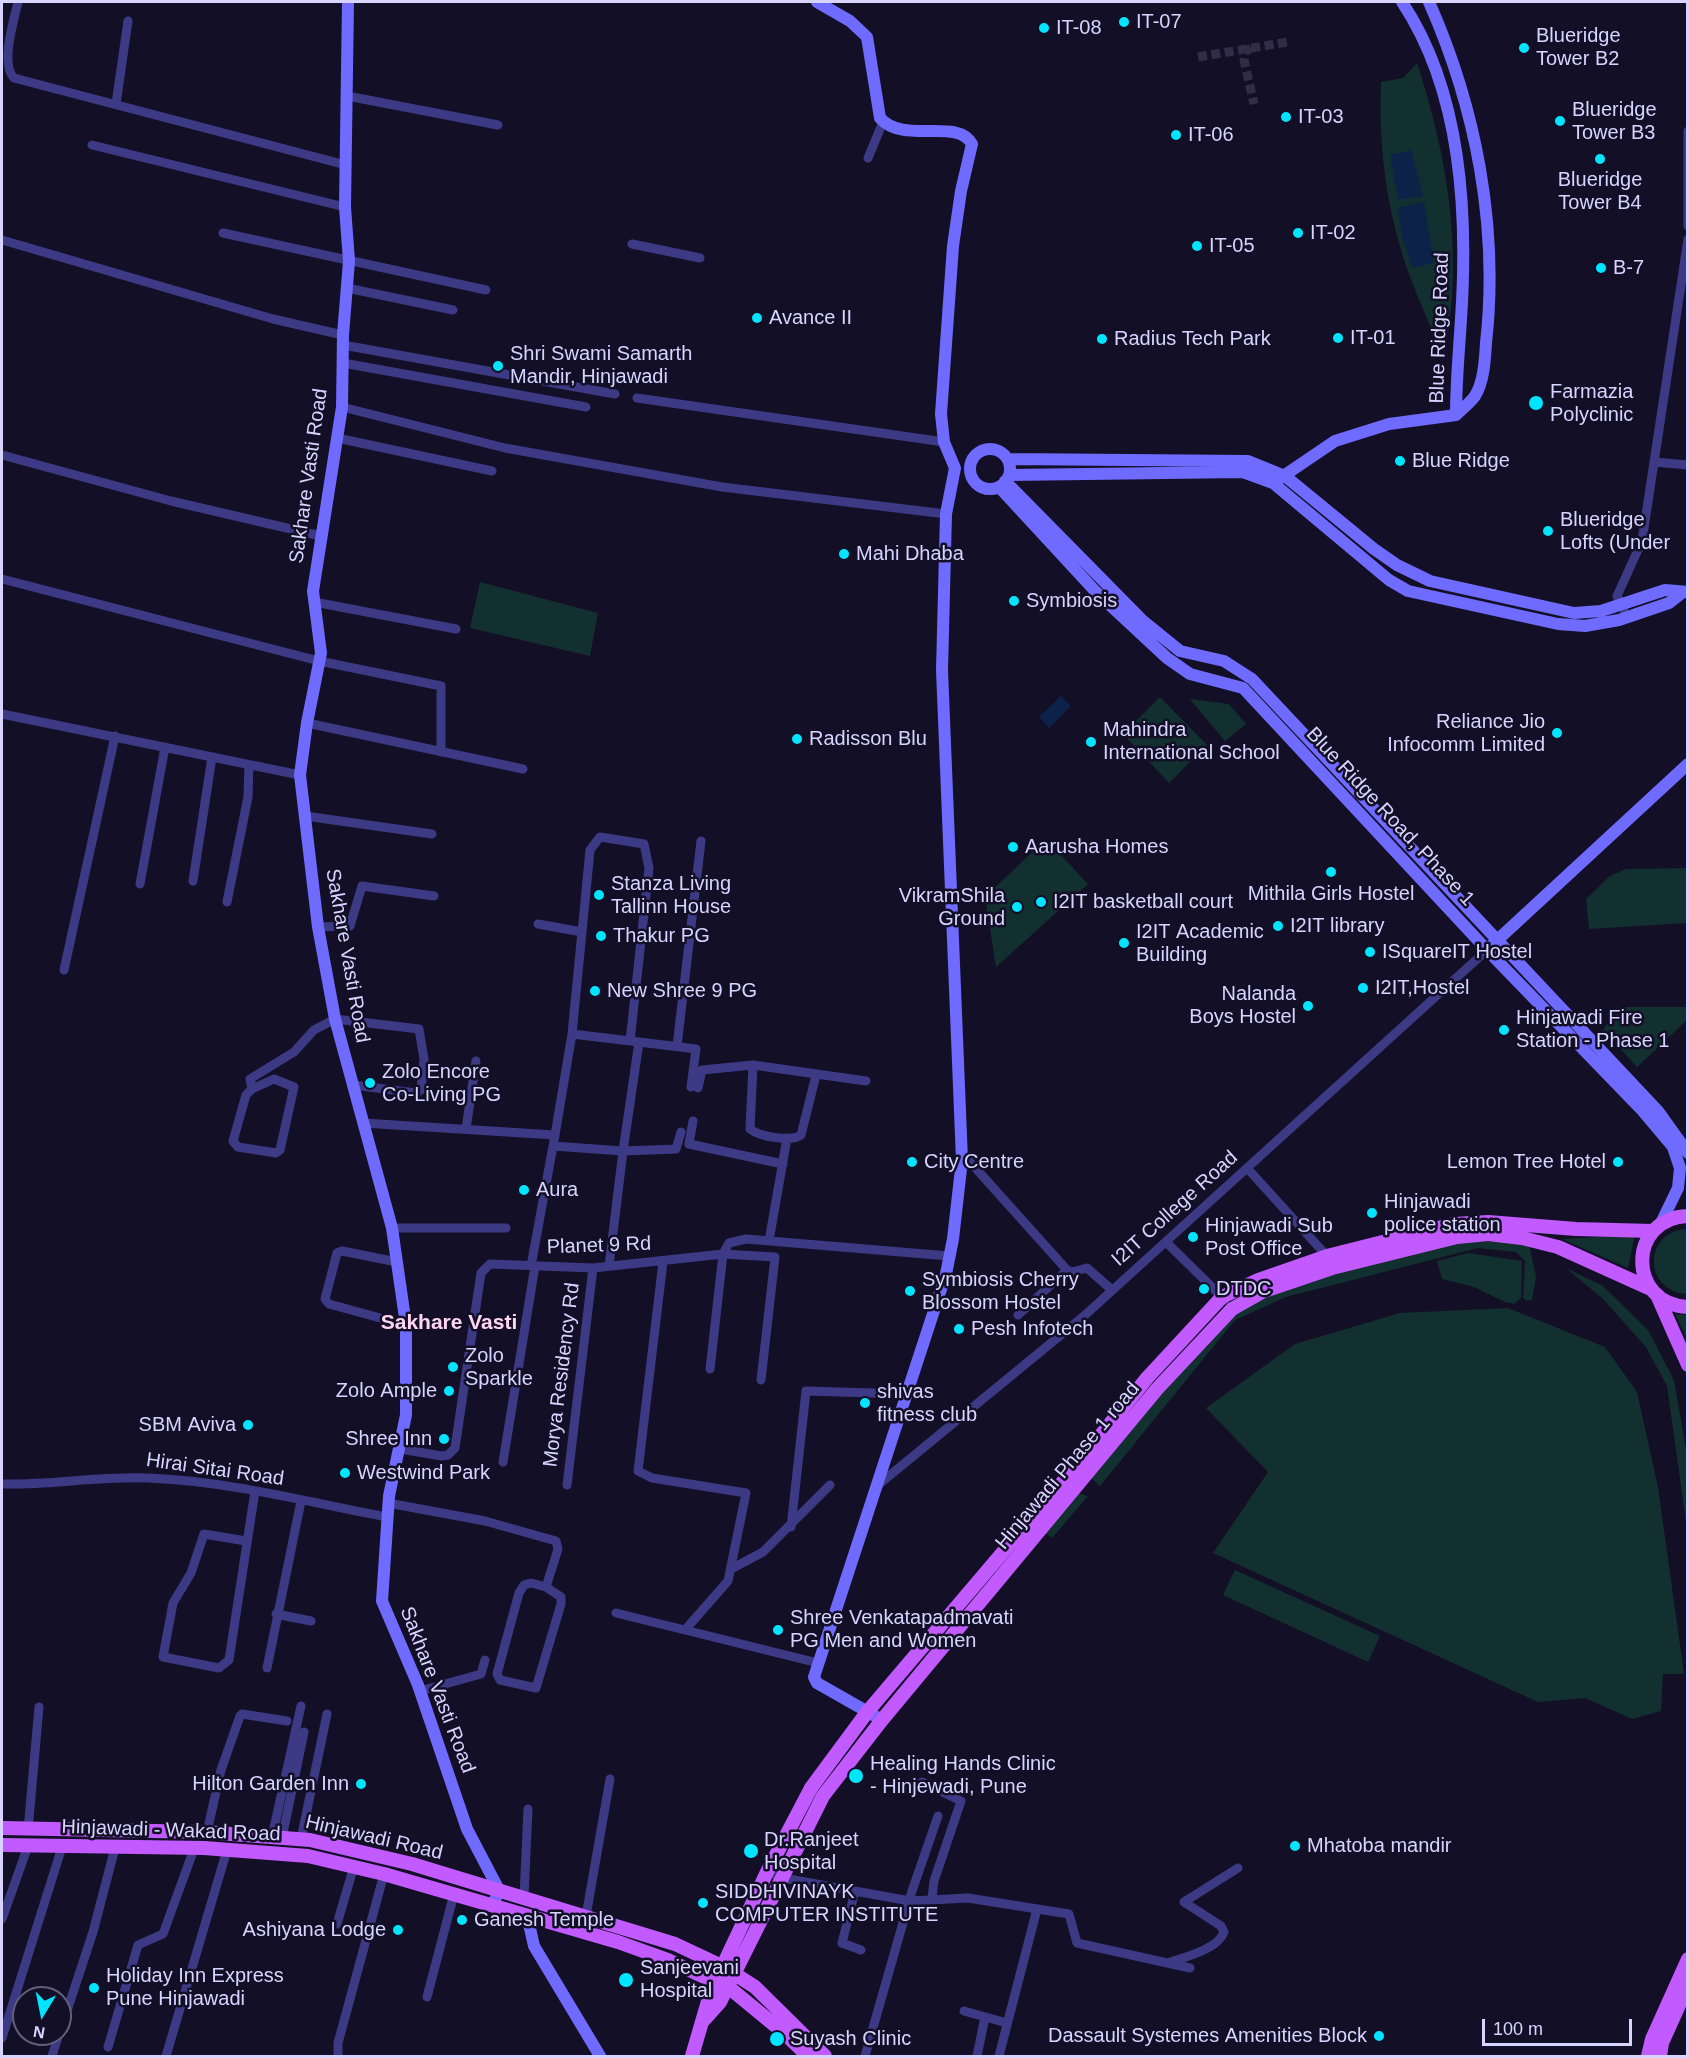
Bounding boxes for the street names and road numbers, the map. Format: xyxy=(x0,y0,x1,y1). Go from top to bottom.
street label: Blue Ridge Road xyxy=(1425,252,1455,404)
street label: Sakhare Vasti Road xyxy=(285,387,333,565)
street label: Blue Ridge Road, Phase 1 xyxy=(1301,723,1479,911)
street label: Sakhare Vasti Road xyxy=(320,867,374,1045)
street label: I2IT College Road xyxy=(1107,1146,1243,1272)
street label: Planet 9 Rd xyxy=(546,1232,652,1260)
street label: Morya Residency Rd xyxy=(539,1281,585,1469)
street label: Hinjawadi Phase 1 road xyxy=(991,1377,1145,1555)
street label: Hirai Sitai Road xyxy=(145,1448,285,1492)
street label: Sakhare Vasti Road xyxy=(394,1603,480,1777)
street label: Hinjawadi Road xyxy=(303,1811,445,1865)
street label: Hinjawadi - Wakad Road xyxy=(61,1815,281,1847)

